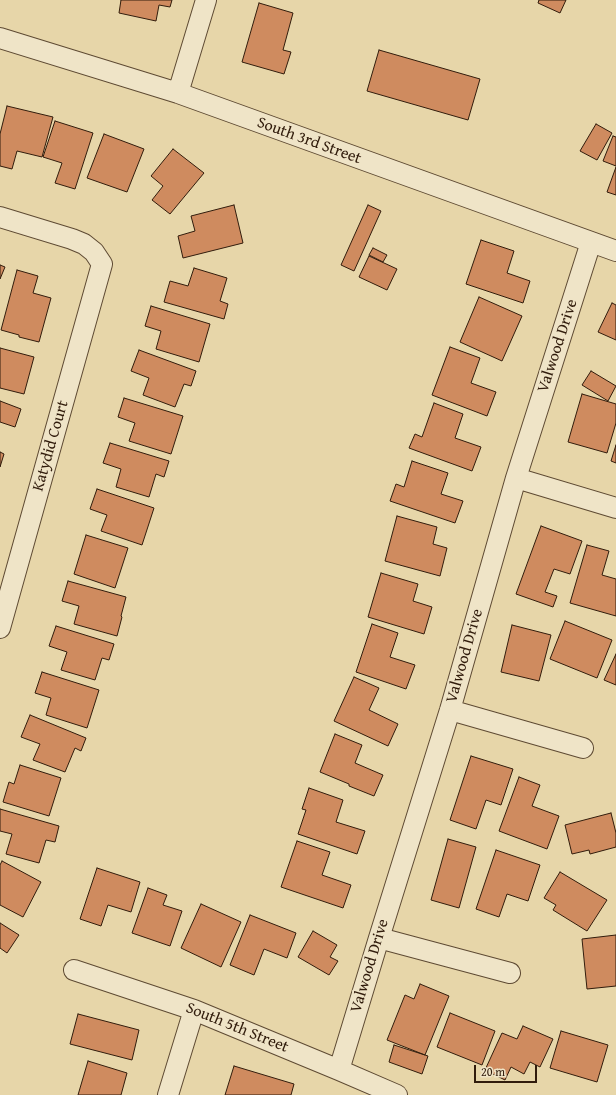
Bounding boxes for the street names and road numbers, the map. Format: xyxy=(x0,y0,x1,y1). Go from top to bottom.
street label: South 3rd Street xyxy=(254,113,364,169)
street label: Valwood Drive xyxy=(534,297,582,395)
street label: Katydid Court xyxy=(29,398,73,494)
street label: Valwood Drive xyxy=(442,607,488,705)
street label: Valwood Drive xyxy=(347,917,393,1015)
street label: South 5th Street xyxy=(183,999,291,1057)

